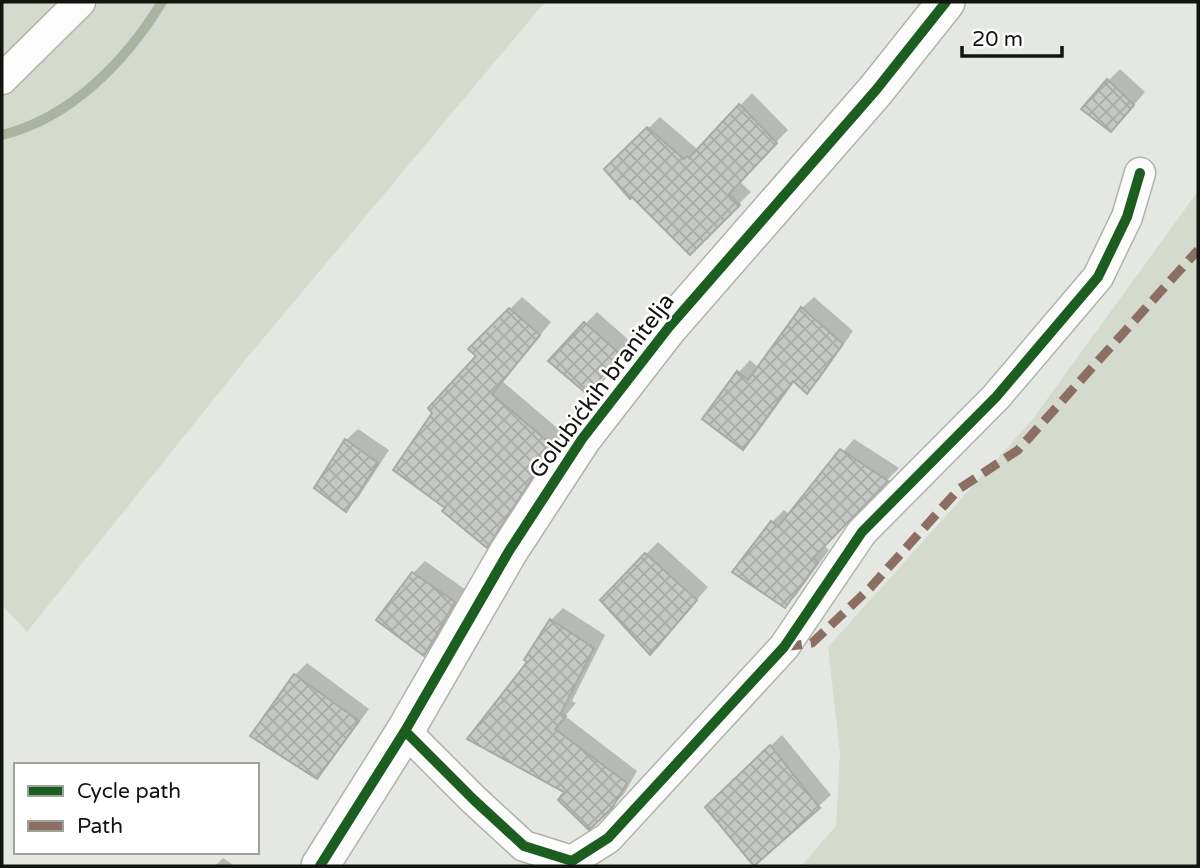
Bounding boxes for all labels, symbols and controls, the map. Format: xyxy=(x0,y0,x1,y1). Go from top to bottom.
scale bar xyxy=(962,14,1062,58)
text: 20 m xyxy=(972,27,1023,52)
street label: Golubićkih branitelja xyxy=(523,288,681,484)
legend xyxy=(14,763,259,854)
text: Cycle path xyxy=(77,779,181,804)
text: Path xyxy=(77,814,123,839)

